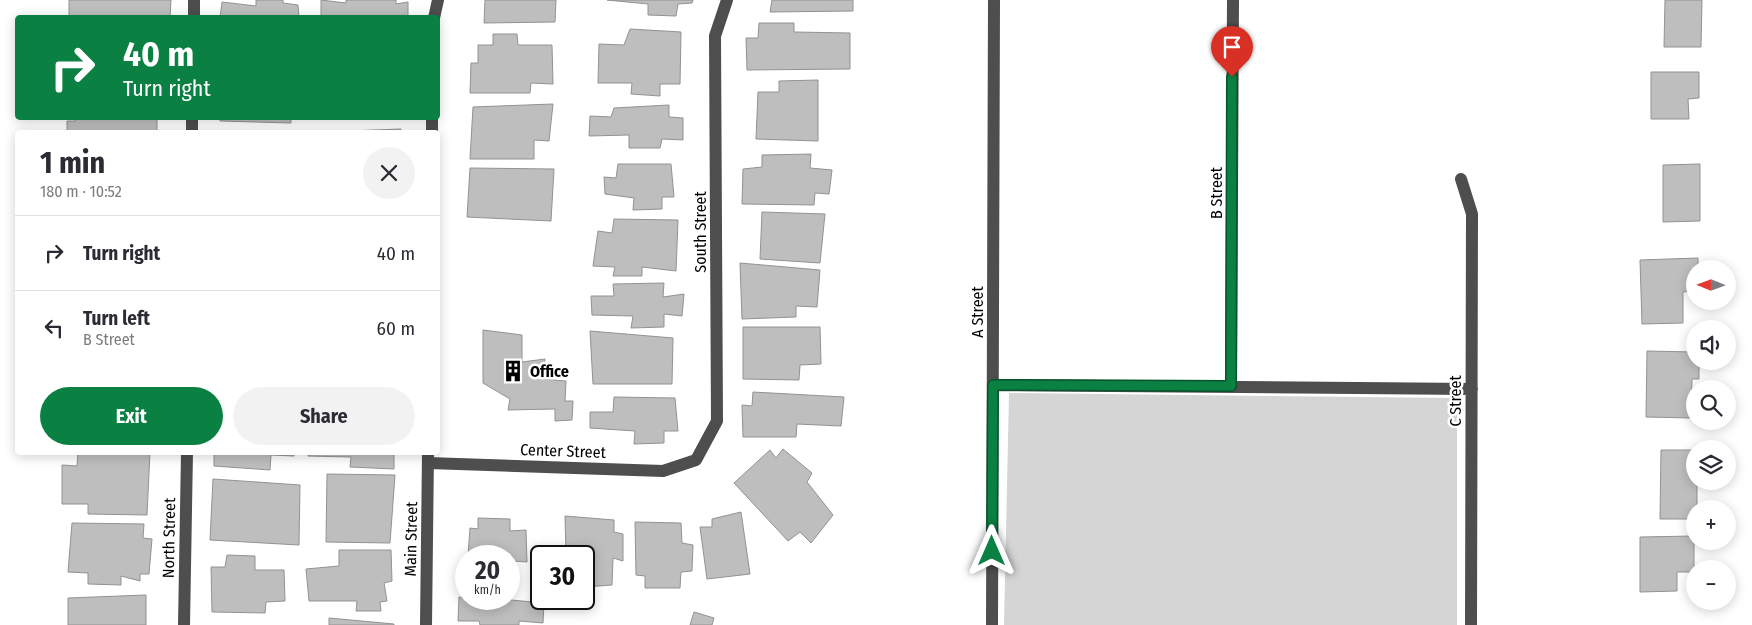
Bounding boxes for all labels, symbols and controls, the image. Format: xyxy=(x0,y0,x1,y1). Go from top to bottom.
pin xyxy=(1211,26,1253,77)
text: 40 m xyxy=(123,33,194,75)
icon: arrive xyxy=(1218,33,1246,61)
icon: right xyxy=(40,35,105,100)
text: Turn right xyxy=(123,75,211,102)
text: 1 min xyxy=(40,145,105,181)
button: close xyxy=(363,147,415,199)
street label: B Street xyxy=(1207,166,1226,219)
text: 180 m · 10:52 xyxy=(40,182,122,201)
street label: South Street xyxy=(691,190,710,273)
icon: right xyxy=(40,239,68,267)
text: Turn right xyxy=(83,242,160,265)
text: 40 m xyxy=(377,242,415,265)
north arrow xyxy=(1686,260,1736,310)
map controls xyxy=(1686,260,1736,610)
street label: A Street xyxy=(968,285,987,338)
text: Turn left xyxy=(83,307,150,330)
icon: left xyxy=(40,314,68,342)
text: 60 m xyxy=(377,317,415,340)
button: sound xyxy=(1686,320,1736,370)
text: B Street xyxy=(83,330,135,349)
building icon: Office xyxy=(500,358,526,384)
place label: Office xyxy=(530,362,569,381)
street label: C Street xyxy=(1446,375,1465,427)
button: search xyxy=(1686,380,1736,430)
button: Exit xyxy=(40,387,223,445)
button: Share xyxy=(233,387,415,445)
street label: Center Street xyxy=(520,440,607,462)
button: layers xyxy=(1686,440,1736,490)
street label: North Street xyxy=(159,497,179,578)
button: + xyxy=(1686,500,1736,550)
street label: Main Street xyxy=(401,501,421,577)
position arrow xyxy=(965,524,1017,576)
speed limit sign: 30 xyxy=(530,545,595,610)
text: 20 xyxy=(475,556,500,586)
button: − xyxy=(1686,560,1736,610)
text: km/h xyxy=(474,583,501,597)

